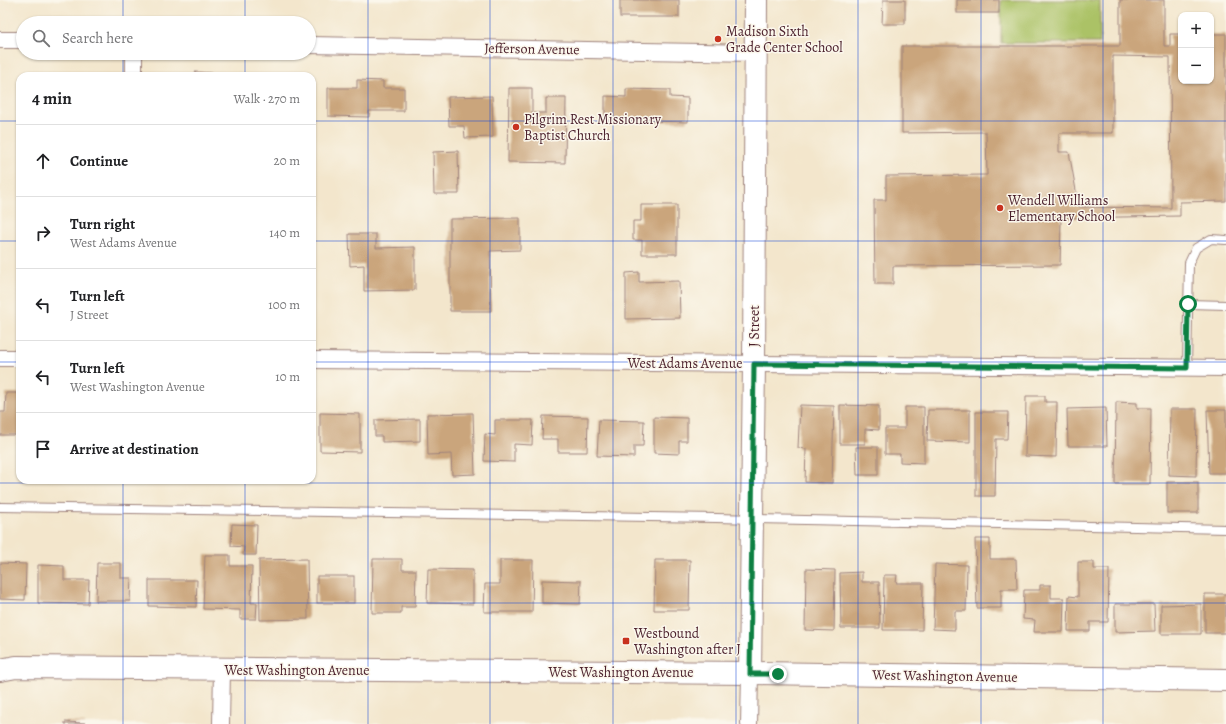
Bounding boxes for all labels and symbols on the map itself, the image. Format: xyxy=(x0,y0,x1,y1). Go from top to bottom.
place label: Madison Sixth Grade Center School xyxy=(726,22,843,57)
marker: Madison Sixth Grade Center School xyxy=(713,34,723,44)
street label: Jefferson Avenue xyxy=(484,39,580,59)
place label: Pilgrim Rest Missionary Baptist Church xyxy=(524,110,662,145)
marker: Pilgrim Rest Missionary Baptist Church xyxy=(511,122,521,132)
place label: Wendell Williams Elementary School xyxy=(1007,191,1116,226)
marker: Wendell Williams Elementary School xyxy=(995,203,1005,213)
route start xyxy=(1179,295,1197,313)
street label: J Street xyxy=(745,305,764,347)
street label: West Adams Avenue xyxy=(626,354,743,373)
place label: Westbound Washington after J xyxy=(633,624,741,659)
marker: Westbound Washington after J xyxy=(621,636,631,646)
street label: West Washington Avenue xyxy=(223,661,370,680)
street label: West Washington Avenue xyxy=(547,663,694,682)
route end xyxy=(769,665,787,683)
street label: West Washington Avenue xyxy=(871,665,1018,687)

